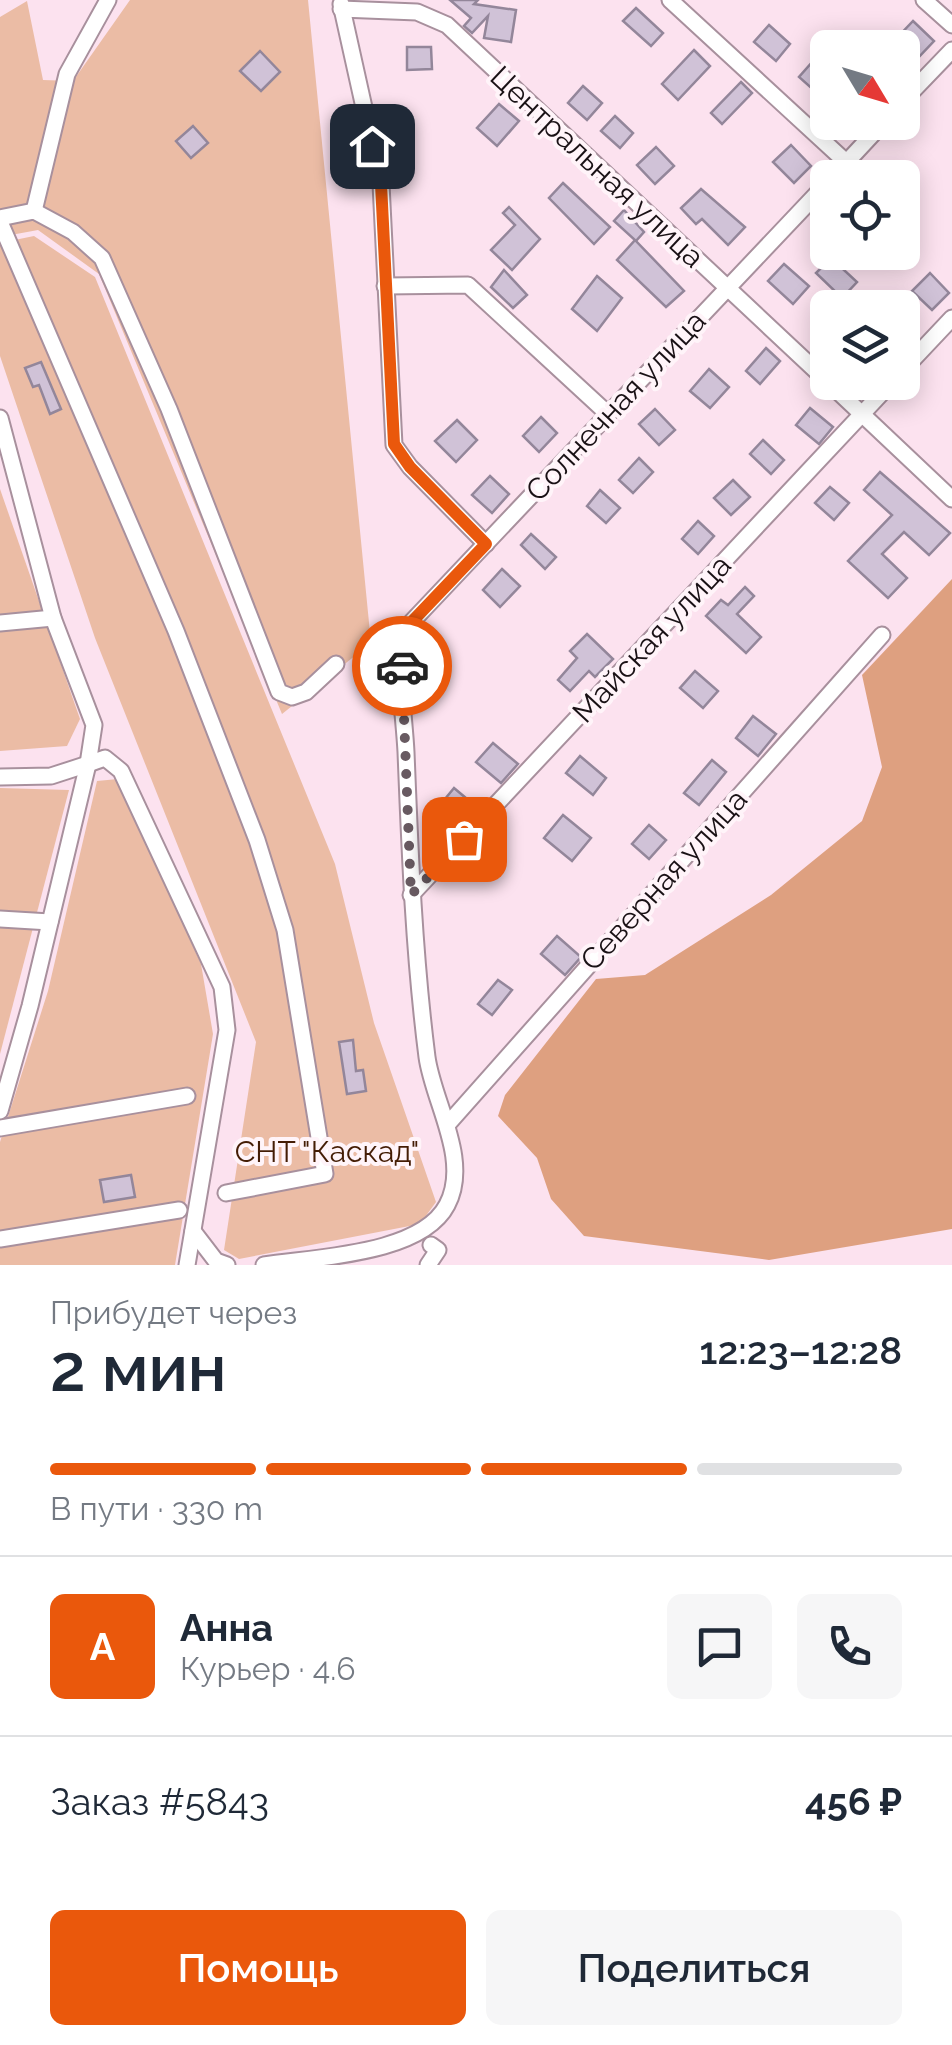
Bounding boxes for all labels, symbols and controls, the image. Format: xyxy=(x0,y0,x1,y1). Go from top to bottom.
north arrow xyxy=(810,30,920,140)
map controls xyxy=(810,30,920,400)
street label: Центральная улица xyxy=(483,59,711,275)
pin xyxy=(330,104,415,189)
icon: home xyxy=(345,119,400,174)
button: locate xyxy=(810,160,920,270)
button: layers xyxy=(810,290,920,400)
street label: Солнечная улица xyxy=(519,303,713,508)
street label: Майская улица xyxy=(565,548,738,730)
courier xyxy=(352,616,452,716)
icon: car xyxy=(375,639,430,694)
street label: Северная улица xyxy=(573,782,754,977)
pin xyxy=(422,797,507,882)
icon: bag xyxy=(437,812,492,867)
park label: СНТ "Каскад" xyxy=(235,1134,419,1169)
text: Прибудет через xyxy=(50,1294,297,1331)
text: 12:23–12:28 xyxy=(700,1328,902,1373)
text: 2 мин xyxy=(50,1330,227,1406)
text: В пути · 330 m xyxy=(50,1490,263,1527)
button: chat xyxy=(667,1594,772,1699)
button: phone xyxy=(797,1594,902,1699)
text: Анна xyxy=(180,1605,273,1650)
text: А xyxy=(90,1624,115,1669)
text: Курьер · 4.6 xyxy=(180,1650,356,1687)
text: Заказ #5843 xyxy=(50,1779,269,1824)
text: 456 ₽ xyxy=(805,1779,902,1824)
button: Помощь xyxy=(50,1910,466,2025)
button: Поделиться xyxy=(486,1910,902,2025)

